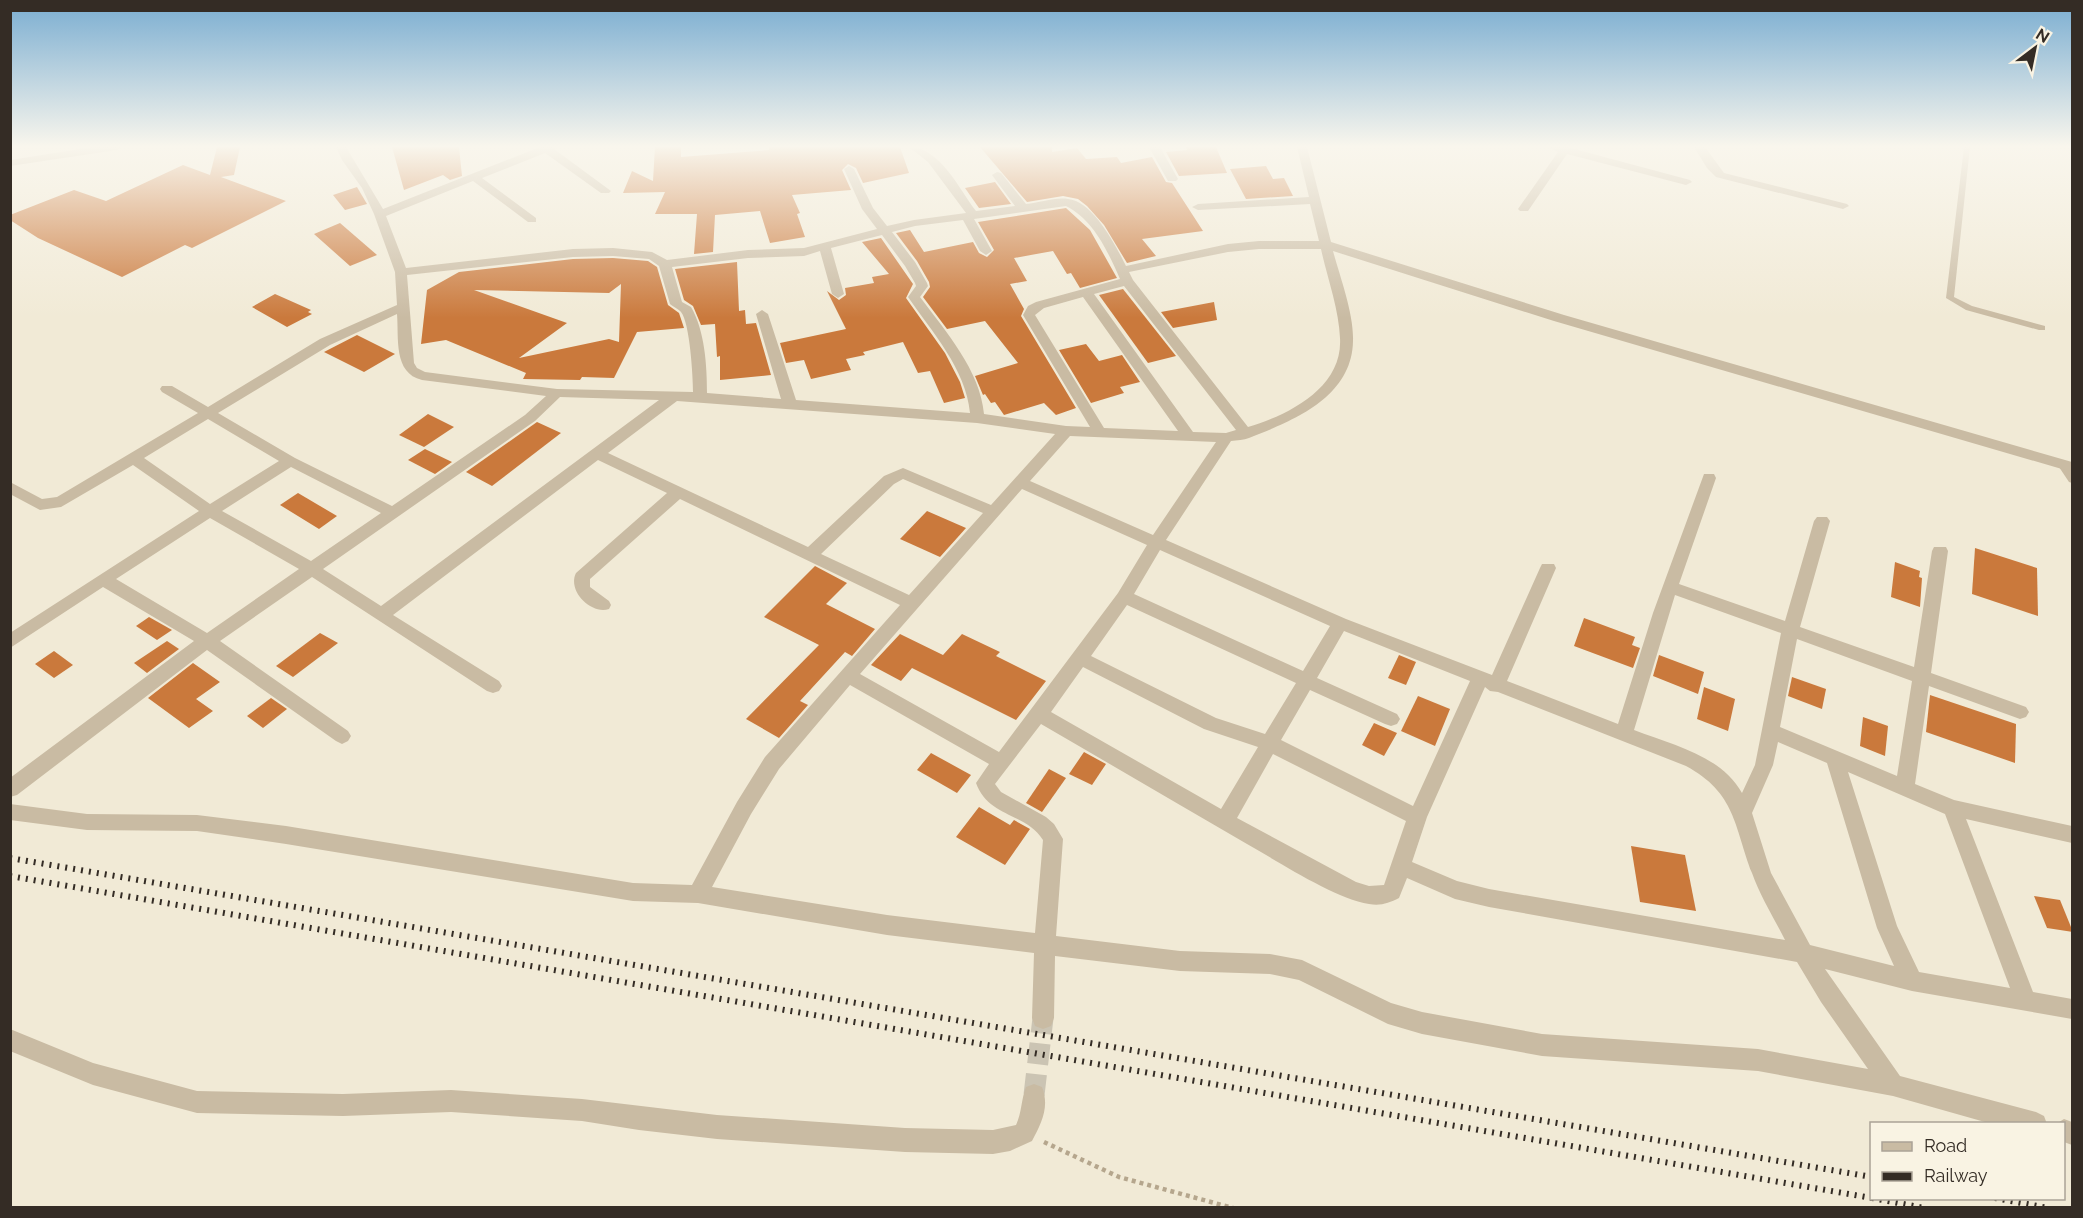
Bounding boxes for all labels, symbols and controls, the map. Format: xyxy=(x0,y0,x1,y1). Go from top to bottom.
north arrow xyxy=(2005,18,2065,78)
text: N xyxy=(2032,24,2053,47)
legend xyxy=(1870,1122,2065,1200)
text: Road xyxy=(1924,1135,1967,1156)
text: Railway xyxy=(1924,1165,1988,1186)

